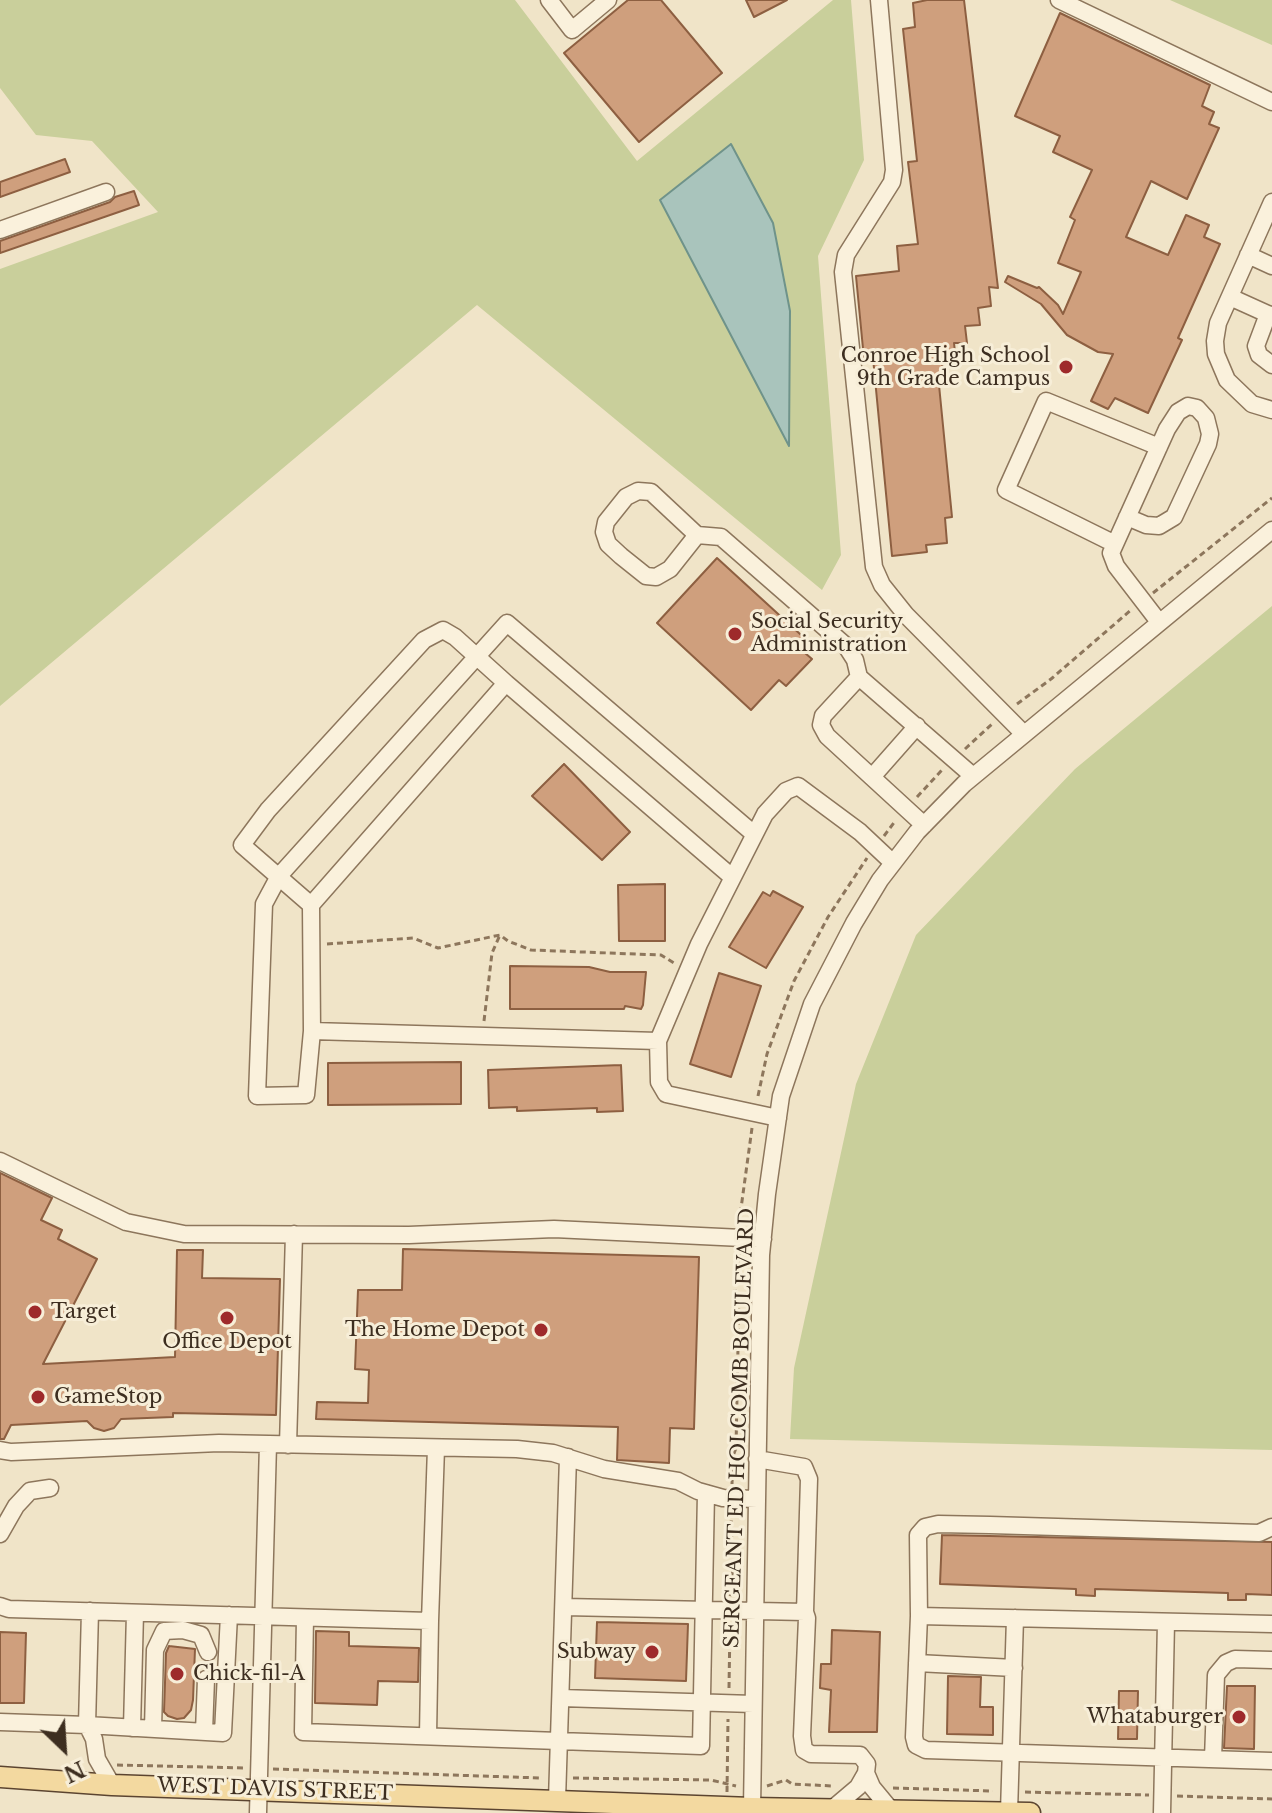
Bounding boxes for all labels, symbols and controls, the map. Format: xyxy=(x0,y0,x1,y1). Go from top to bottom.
place label: Conroe High School 9th Grade Campus xyxy=(841,344,1050,391)
marker: Conroe High School 9th Grade Campus xyxy=(1057,358,1075,376)
place label: Social Security Administration xyxy=(751,610,907,657)
marker: Social Security Administration xyxy=(726,625,744,643)
street label: SERGEANT ED HOLCOMB BOULEVARD xyxy=(720,1208,760,1648)
place label: Target xyxy=(51,1300,116,1324)
marker: Target xyxy=(26,1303,44,1321)
marker: Office Depot xyxy=(218,1309,236,1327)
place label: The Home Depot xyxy=(345,1318,525,1342)
marker: The Home Depot xyxy=(532,1321,550,1339)
place label: Office Depot xyxy=(162,1330,292,1354)
place label: GameStop xyxy=(54,1385,162,1409)
marker: GameStop xyxy=(29,1388,47,1406)
place label: Subway xyxy=(557,1640,636,1664)
marker: Subway xyxy=(643,1643,661,1661)
place label: Chick-fil-A xyxy=(193,1662,305,1686)
marker: Chick-fil-A xyxy=(168,1665,186,1683)
place label: Whataburger xyxy=(1087,1705,1223,1729)
marker: Whataburger xyxy=(1230,1708,1248,1726)
north arrow xyxy=(24,1709,104,1789)
text: N xyxy=(59,1755,89,1788)
street label: WEST DAVIS STREET xyxy=(157,1774,393,1806)

